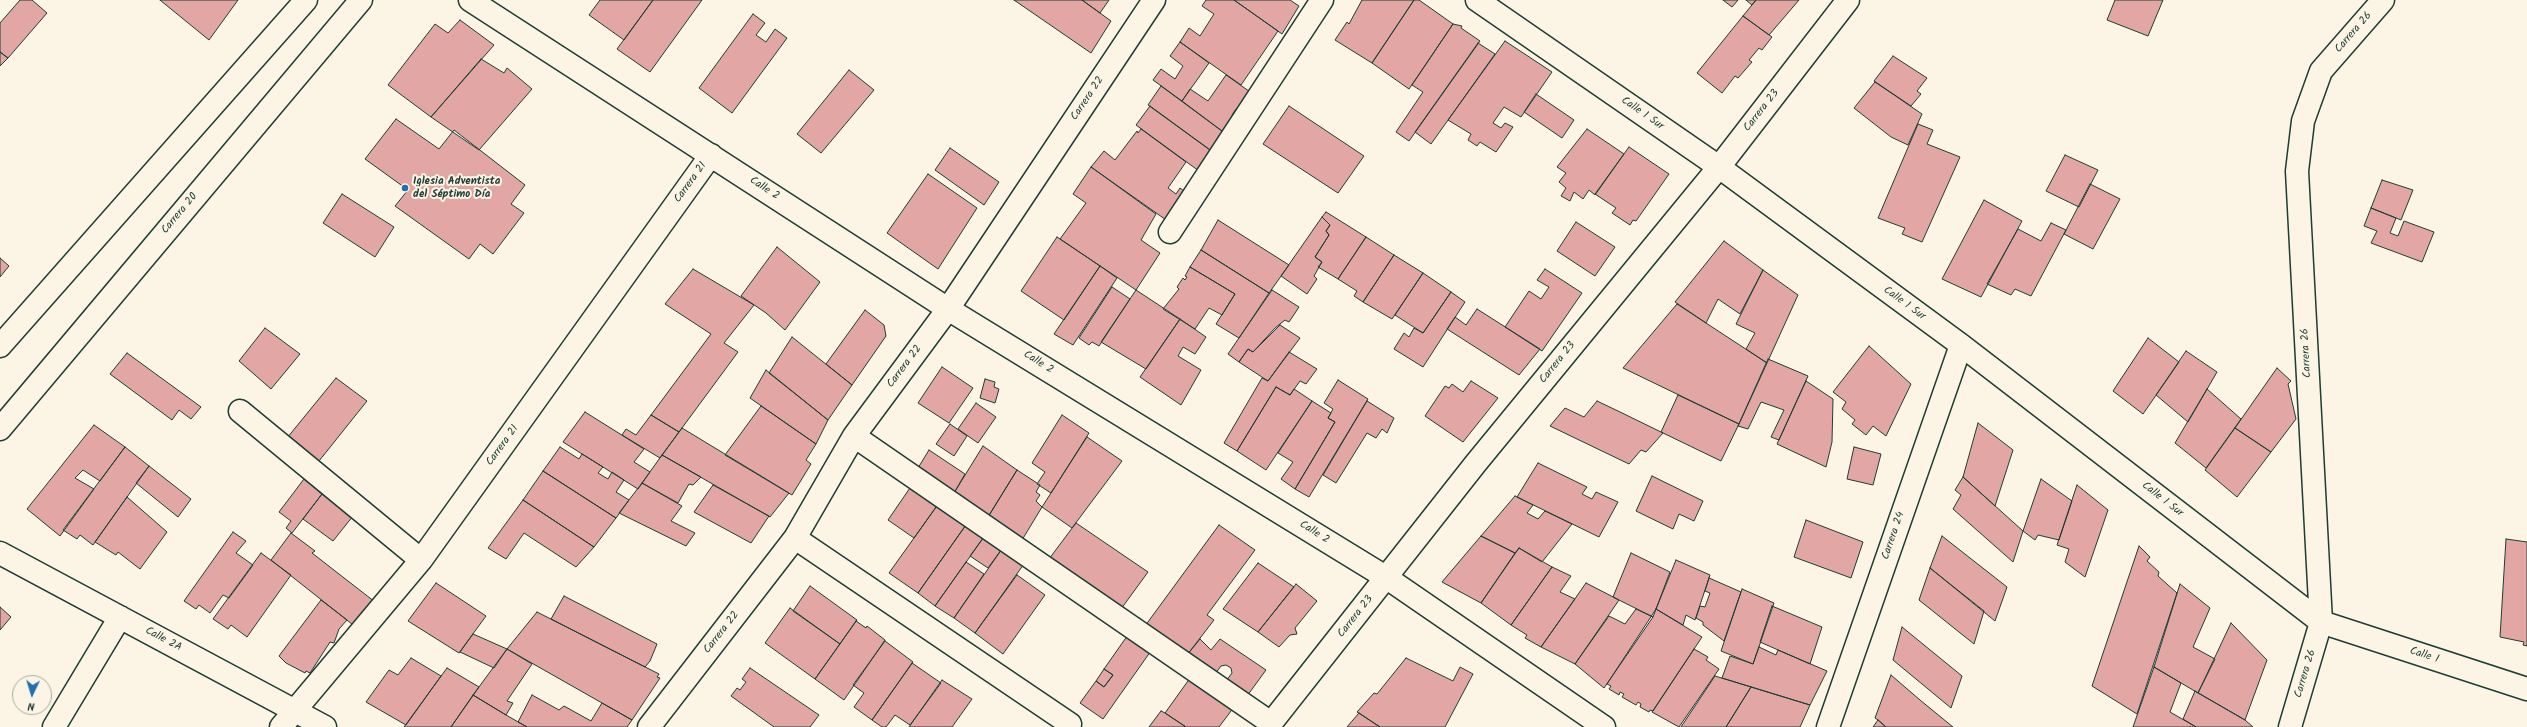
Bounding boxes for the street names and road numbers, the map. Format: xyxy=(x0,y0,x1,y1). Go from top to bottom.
street label: Carrera 26 xyxy=(2333,10,2375,56)
street label: Carrera 22 xyxy=(1069,75,1107,123)
street label: Carrera 23 xyxy=(1741,87,1783,135)
street label: Calle 1 Sur xyxy=(1618,95,1666,133)
street label: Carrera 21 xyxy=(672,160,710,206)
street label: Calle 2 xyxy=(747,175,781,203)
street label: Carrera 20 xyxy=(159,191,201,237)
street label: Calle 1 Sur xyxy=(1880,284,1928,324)
street label: Carrera 26 xyxy=(2299,328,2315,378)
street label: Carrera 23 xyxy=(1537,339,1579,387)
street label: Carrera 22 xyxy=(885,343,925,391)
street label: Calle 2 xyxy=(1021,349,1055,377)
street label: Carrera 21 xyxy=(484,423,522,469)
street label: Calle 1 Sur xyxy=(2139,480,2185,520)
street label: Carrera 24 xyxy=(1880,510,1908,562)
street label: Calle 2 xyxy=(1297,519,1331,547)
street label: Carrera 23 xyxy=(1335,593,1377,641)
street label: Carrera 22 xyxy=(701,609,743,657)
street label: Calle 2A xyxy=(142,625,184,655)
street label: Calle 1 xyxy=(2408,645,2440,667)
street label: Carrera 26 xyxy=(2292,648,2320,700)

